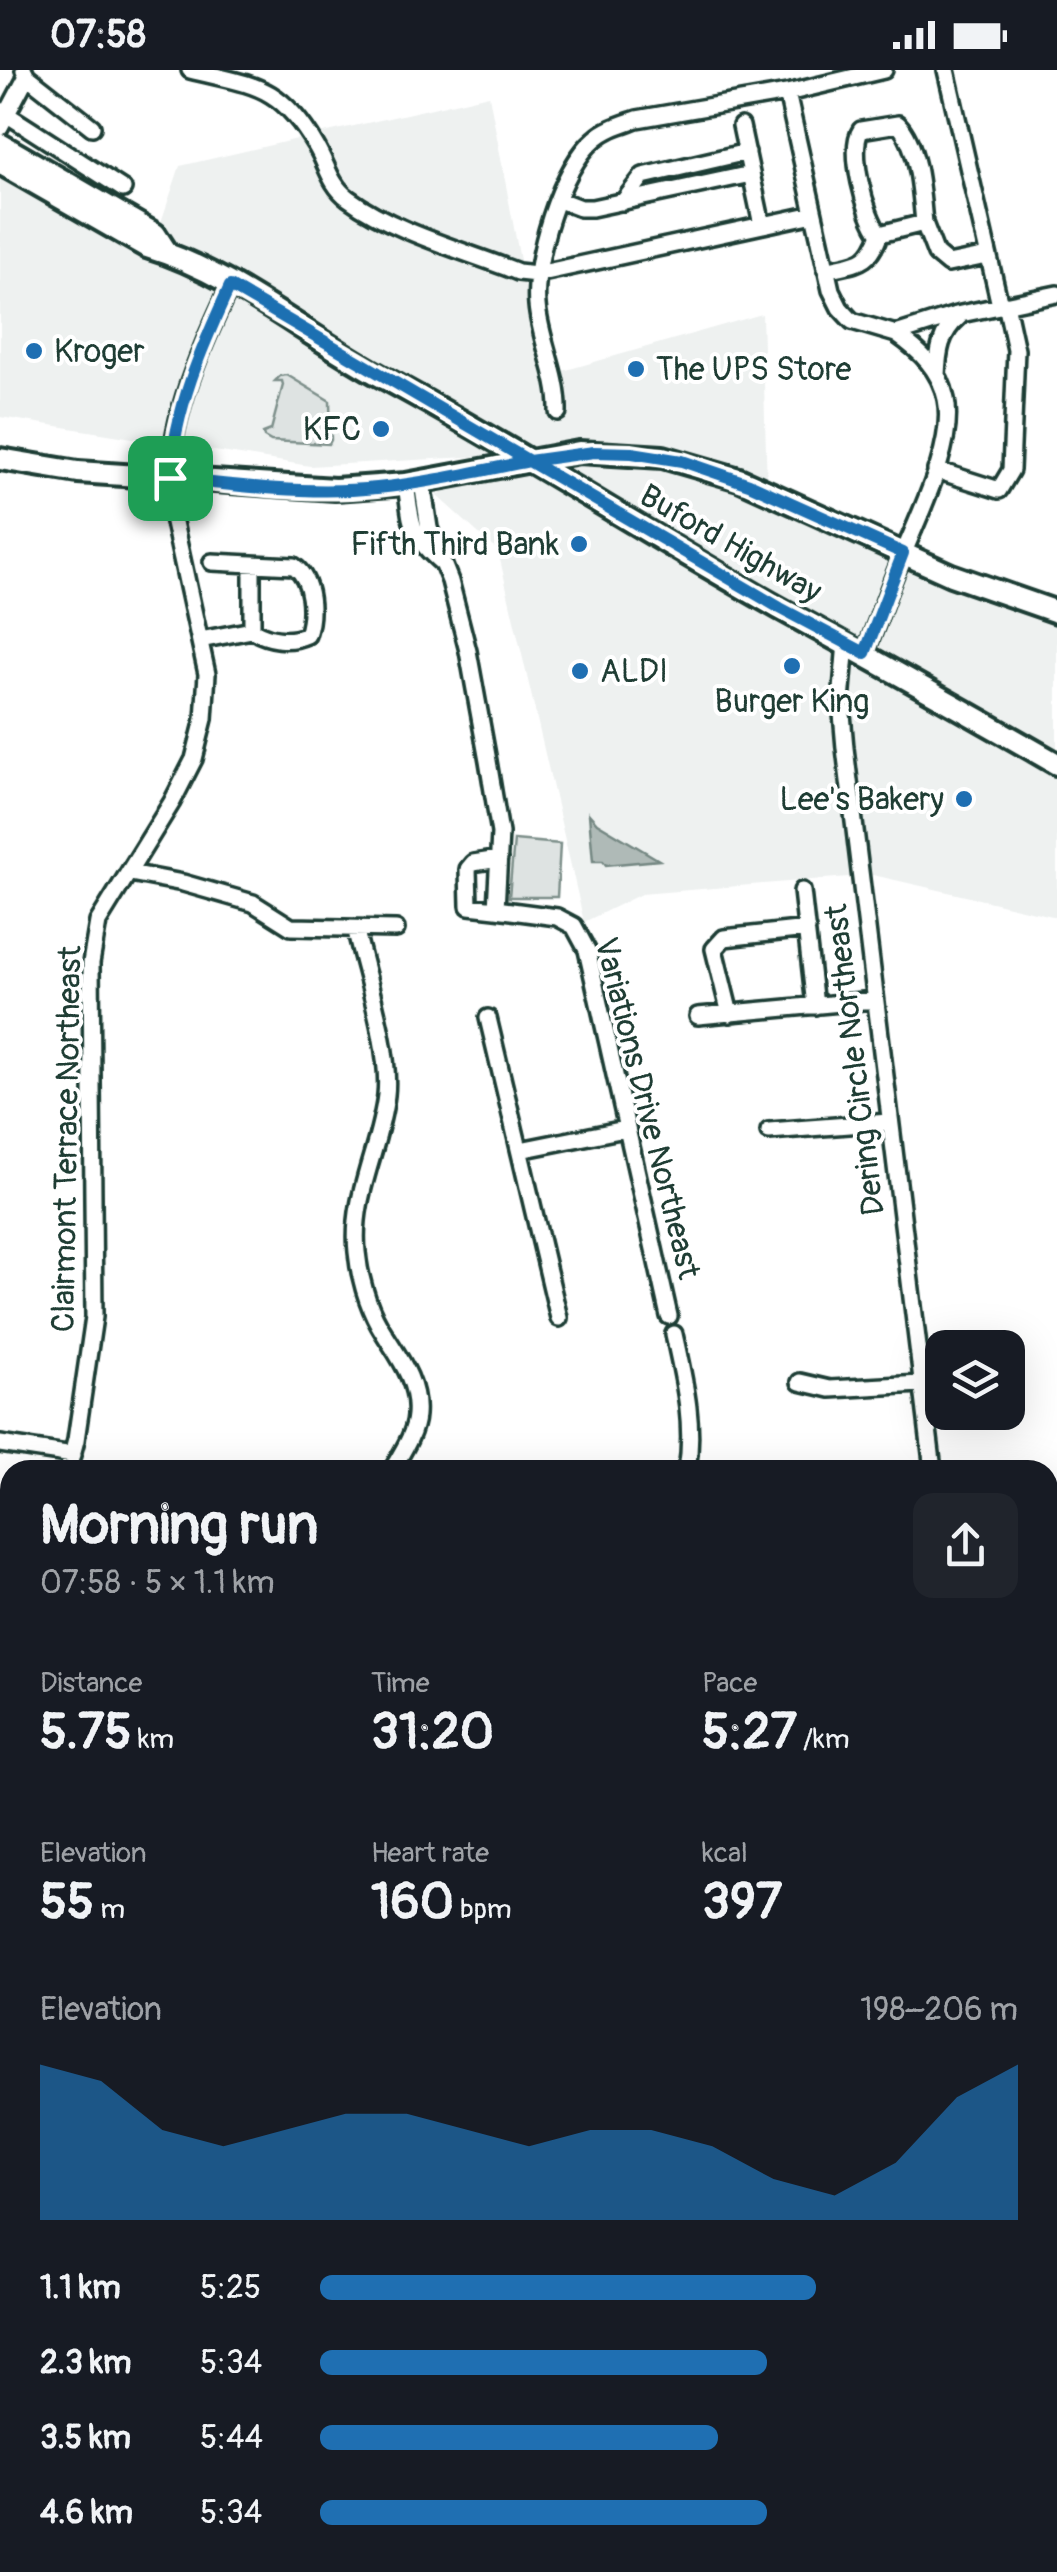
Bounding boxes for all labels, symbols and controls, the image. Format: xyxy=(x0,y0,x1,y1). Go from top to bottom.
text: 07:58 xyxy=(50,11,146,59)
place label: Kroger xyxy=(54,332,145,372)
marker: Kroger xyxy=(23,340,45,362)
place label: The UPS Store xyxy=(656,350,851,390)
marker: The UPS Store xyxy=(625,358,647,380)
place label: KFC xyxy=(303,410,361,450)
marker: KFC xyxy=(370,418,392,440)
pin xyxy=(128,436,213,521)
icon: arrive xyxy=(143,451,198,506)
street label: Buford Highway xyxy=(632,476,829,612)
place label: Fifth Third Bank xyxy=(351,525,559,565)
marker: Fifth Third Bank xyxy=(568,533,590,555)
place label: ALDI xyxy=(600,652,668,692)
marker: Burger King xyxy=(781,655,803,677)
marker: ALDI xyxy=(569,660,591,682)
place label: Burger King xyxy=(715,682,869,722)
place label: Lee's Bakery xyxy=(780,780,944,820)
marker: Lee's Bakery xyxy=(953,788,975,810)
street label: Dering Circle Northeast xyxy=(816,902,894,1218)
street label: Variations Drive Northeast xyxy=(585,933,709,1283)
street label: Clairmont Terrace Northeast xyxy=(44,945,90,1333)
map controls xyxy=(925,1330,1025,1430)
button: layers xyxy=(925,1330,1025,1430)
text: Morning run xyxy=(40,1491,318,1560)
button: share xyxy=(913,1493,1018,1598)
text: 07:58 · 5 × 1.1 km xyxy=(40,1563,275,1603)
text: Distance xyxy=(40,1666,142,1701)
text: Time xyxy=(371,1666,430,1701)
text: Pace xyxy=(702,1666,757,1701)
text: 5.75 xyxy=(40,1701,132,1764)
text: 31:20 xyxy=(371,1701,494,1764)
text: 5:27 xyxy=(702,1701,797,1764)
text: km xyxy=(132,1722,174,1757)
text: /km xyxy=(797,1722,850,1757)
text: Elevation xyxy=(40,1836,147,1871)
text: Heart rate xyxy=(371,1836,489,1871)
text: kcal xyxy=(702,1836,748,1871)
text: 55 xyxy=(40,1871,94,1934)
text: 160 xyxy=(371,1871,454,1934)
text: 397 xyxy=(702,1871,782,1934)
text: m xyxy=(94,1892,125,1927)
text: bpm xyxy=(454,1892,512,1927)
text: Elevation xyxy=(40,1990,162,2030)
text: 198–206 m xyxy=(860,1990,1018,2030)
text: 1.1 km xyxy=(40,2268,121,2308)
text: 5:25 xyxy=(200,2268,261,2308)
text: 2.3 km xyxy=(40,2343,131,2383)
text: 5:34 xyxy=(200,2343,262,2383)
text: 3.5 km xyxy=(40,2418,131,2458)
text: 5:44 xyxy=(200,2418,263,2458)
text: 4.6 km xyxy=(40,2493,133,2533)
text: 5:34 xyxy=(200,2493,262,2533)

